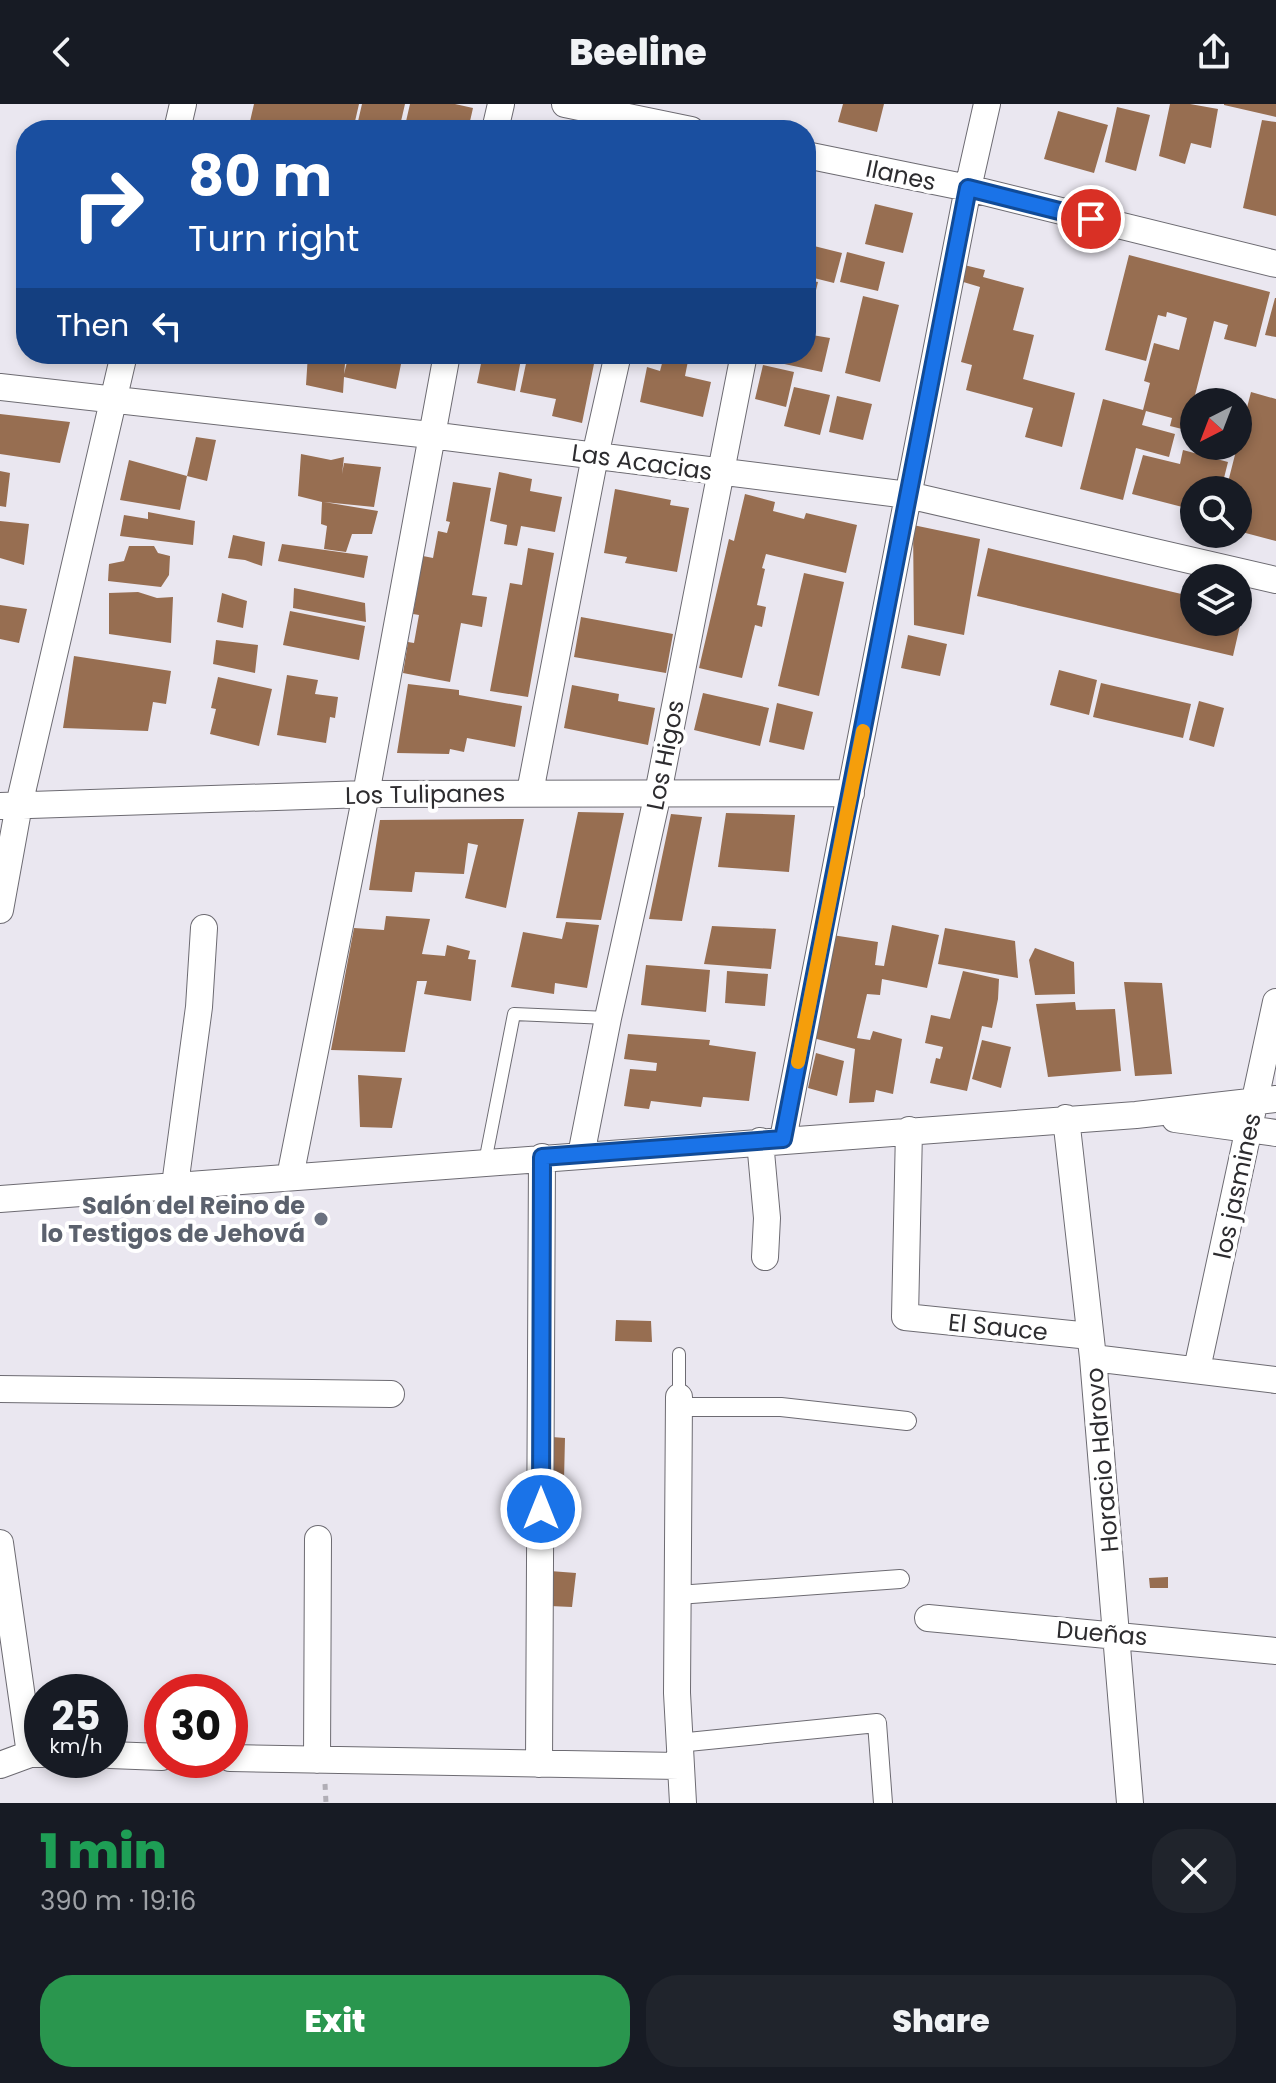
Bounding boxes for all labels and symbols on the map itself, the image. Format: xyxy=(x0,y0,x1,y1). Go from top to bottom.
street label: Ilanes xyxy=(863,151,939,199)
pin xyxy=(1057,185,1125,253)
north arrow xyxy=(1180,388,1252,460)
street label: Las Acacias xyxy=(570,436,714,488)
street label: Los Higos xyxy=(638,697,692,813)
street label: Los Tulipanes xyxy=(345,776,505,812)
street label: los jasmines xyxy=(1205,1110,1269,1262)
place label: Salón del Reino de lo Testigos de Jehová xyxy=(41,1189,305,1250)
marker: Salón del Reino de lo Testigos de Jehová xyxy=(312,1210,330,1228)
street label: El Sauce xyxy=(947,1305,1049,1349)
street label: Horacio Hdrovo xyxy=(1077,1366,1127,1554)
position arrow xyxy=(499,1467,583,1551)
street label: Dueñas xyxy=(1055,1613,1149,1653)
speed limit sign: 30 xyxy=(144,1674,248,1778)

